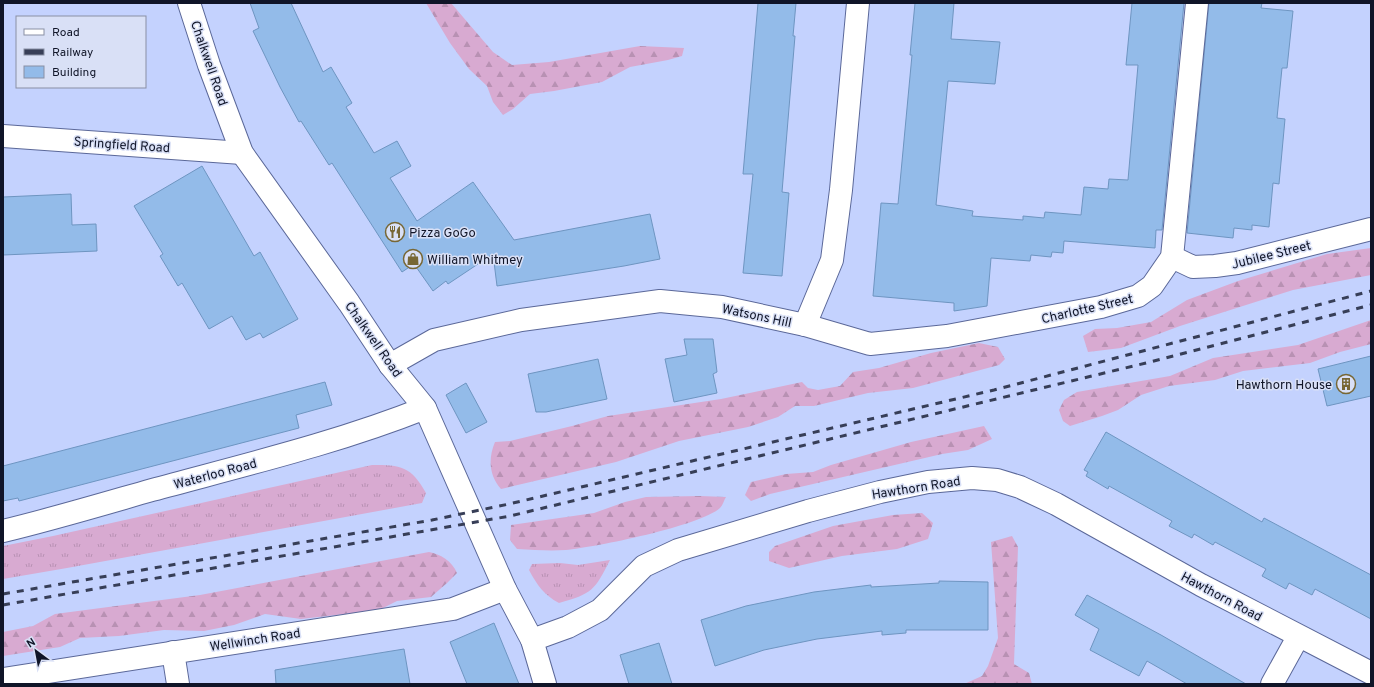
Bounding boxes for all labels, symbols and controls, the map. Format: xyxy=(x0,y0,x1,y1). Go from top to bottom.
legend xyxy=(16,16,146,88)
street label: Chalkwell Road xyxy=(186,19,230,108)
text: Road xyxy=(52,25,80,41)
text: Railway xyxy=(52,45,93,61)
text: Building xyxy=(52,65,96,81)
street label: Springfield Road xyxy=(73,135,171,157)
restaurant icon: Pizza GoGo xyxy=(384,221,406,243)
place label: Pizza GoGo xyxy=(409,226,476,242)
street label: Jubilee Street xyxy=(1230,238,1313,274)
shop icon: William Whitmey xyxy=(402,248,424,270)
place label: William Whitmey xyxy=(427,253,523,269)
street label: Charlotte Street xyxy=(1040,292,1135,328)
street label: Chalkwell Road xyxy=(340,299,404,381)
street label: Watsons Hill xyxy=(720,302,793,332)
building icon: Hawthorn House xyxy=(1335,373,1357,395)
place label: Hawthorn House xyxy=(1236,378,1332,394)
street label: Waterloo Road xyxy=(172,456,259,494)
street label: Hawthorn Road xyxy=(871,474,962,504)
street label: Hawthorn Road xyxy=(1178,570,1264,626)
street label: Wellwinch Road xyxy=(209,626,302,656)
north arrow xyxy=(16,631,56,671)
text: N xyxy=(24,635,38,651)

